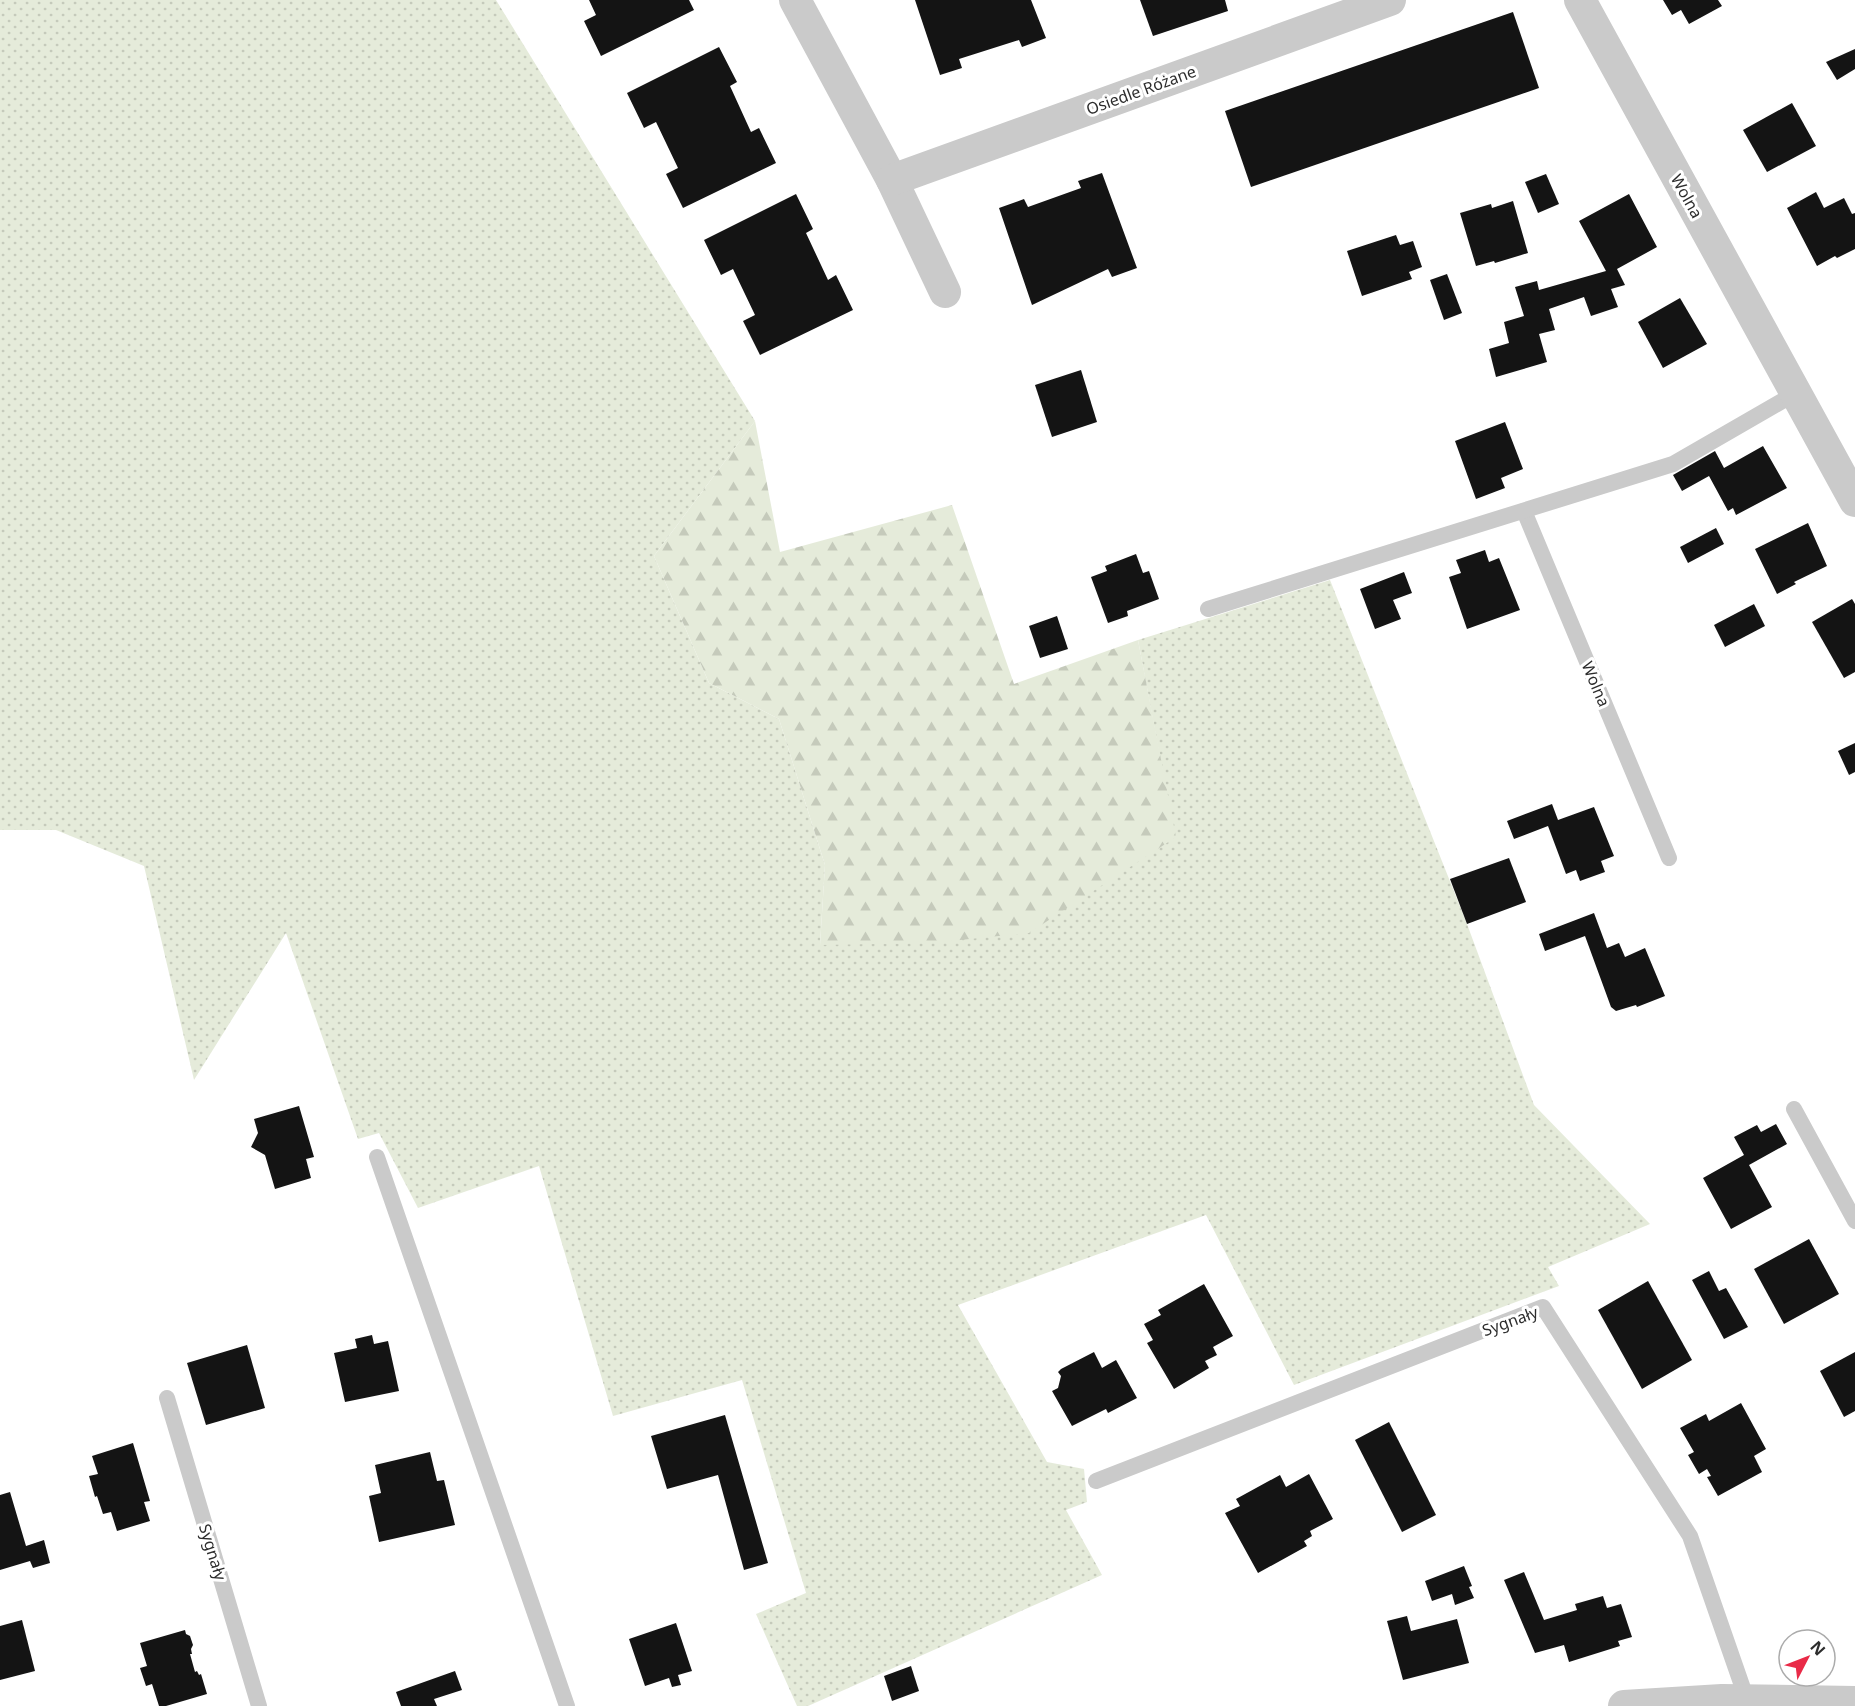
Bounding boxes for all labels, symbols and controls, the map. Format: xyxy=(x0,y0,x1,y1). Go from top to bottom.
street label: Osiedle Różane xyxy=(1083,60,1199,120)
street label: Wolna xyxy=(1666,170,1708,222)
street label: Wolna xyxy=(1577,658,1615,710)
street label: Sygnały xyxy=(1479,1300,1542,1341)
street label: Sygnały xyxy=(194,1521,232,1584)
north arrow xyxy=(1777,1628,1837,1688)
text: N xyxy=(1806,1636,1831,1660)

